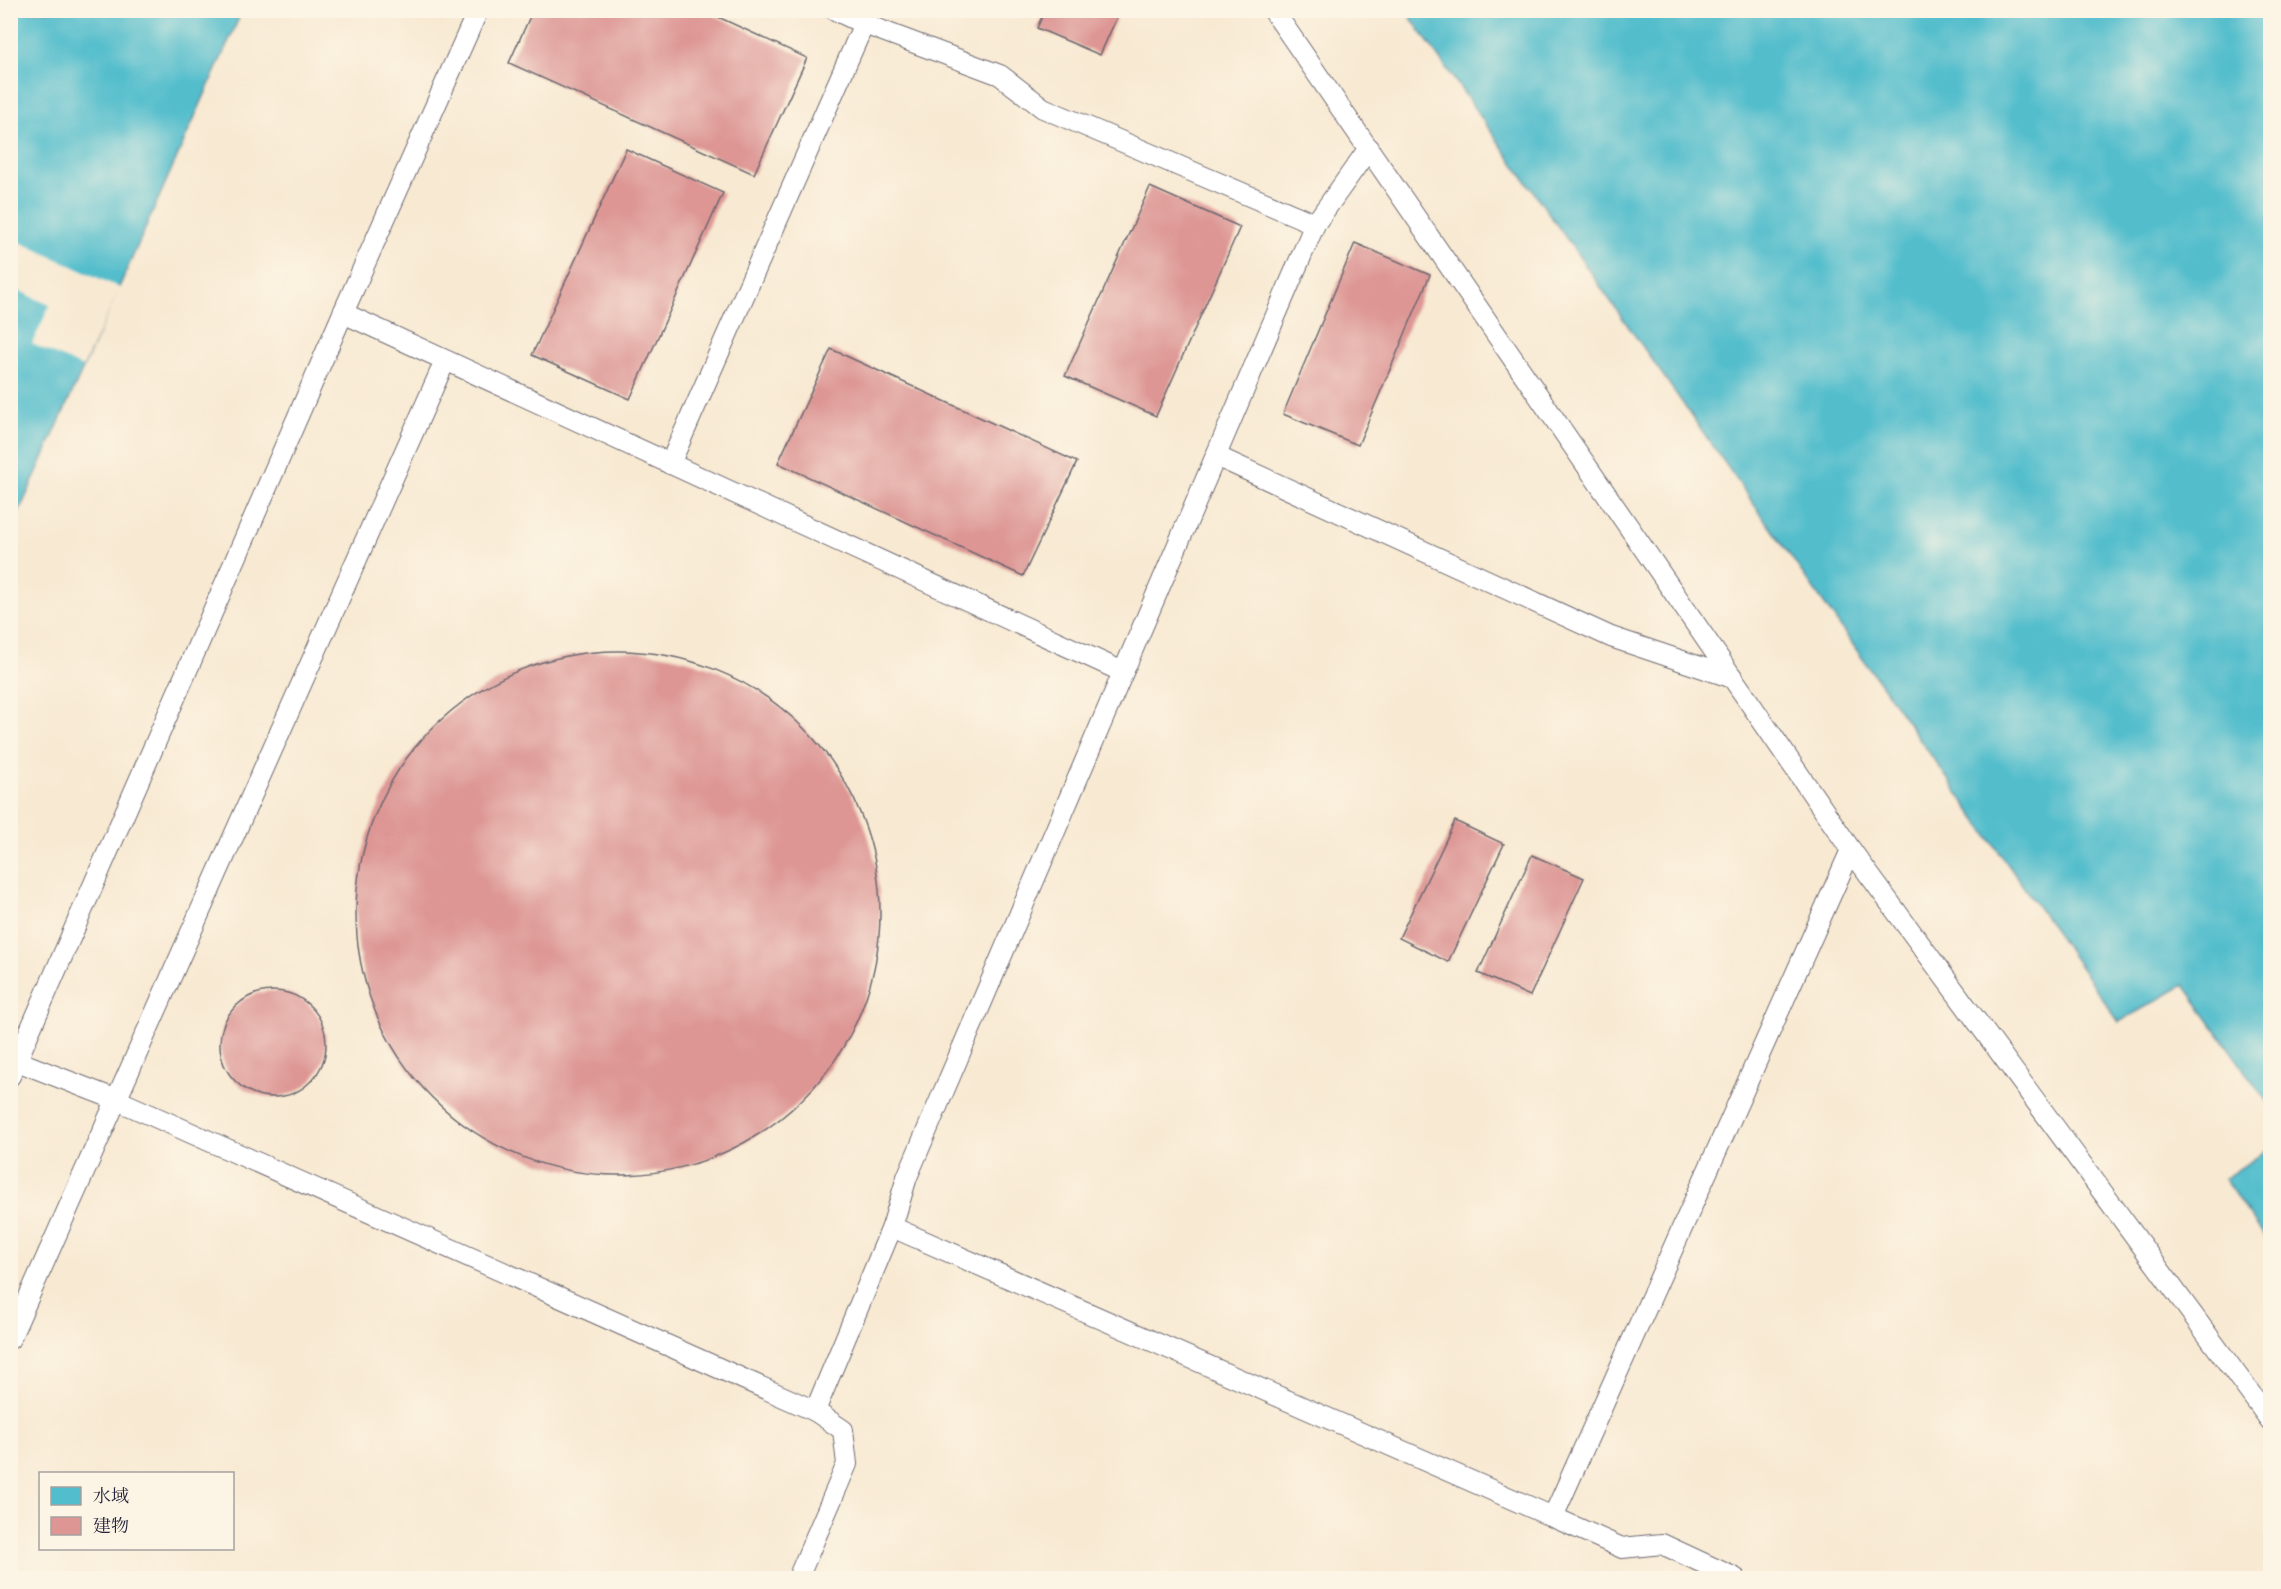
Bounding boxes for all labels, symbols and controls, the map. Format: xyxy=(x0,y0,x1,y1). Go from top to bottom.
legend xyxy=(39,1472,234,1550)
text: 水域 xyxy=(93,1485,129,1511)
text: 建物 xyxy=(93,1515,129,1541)

